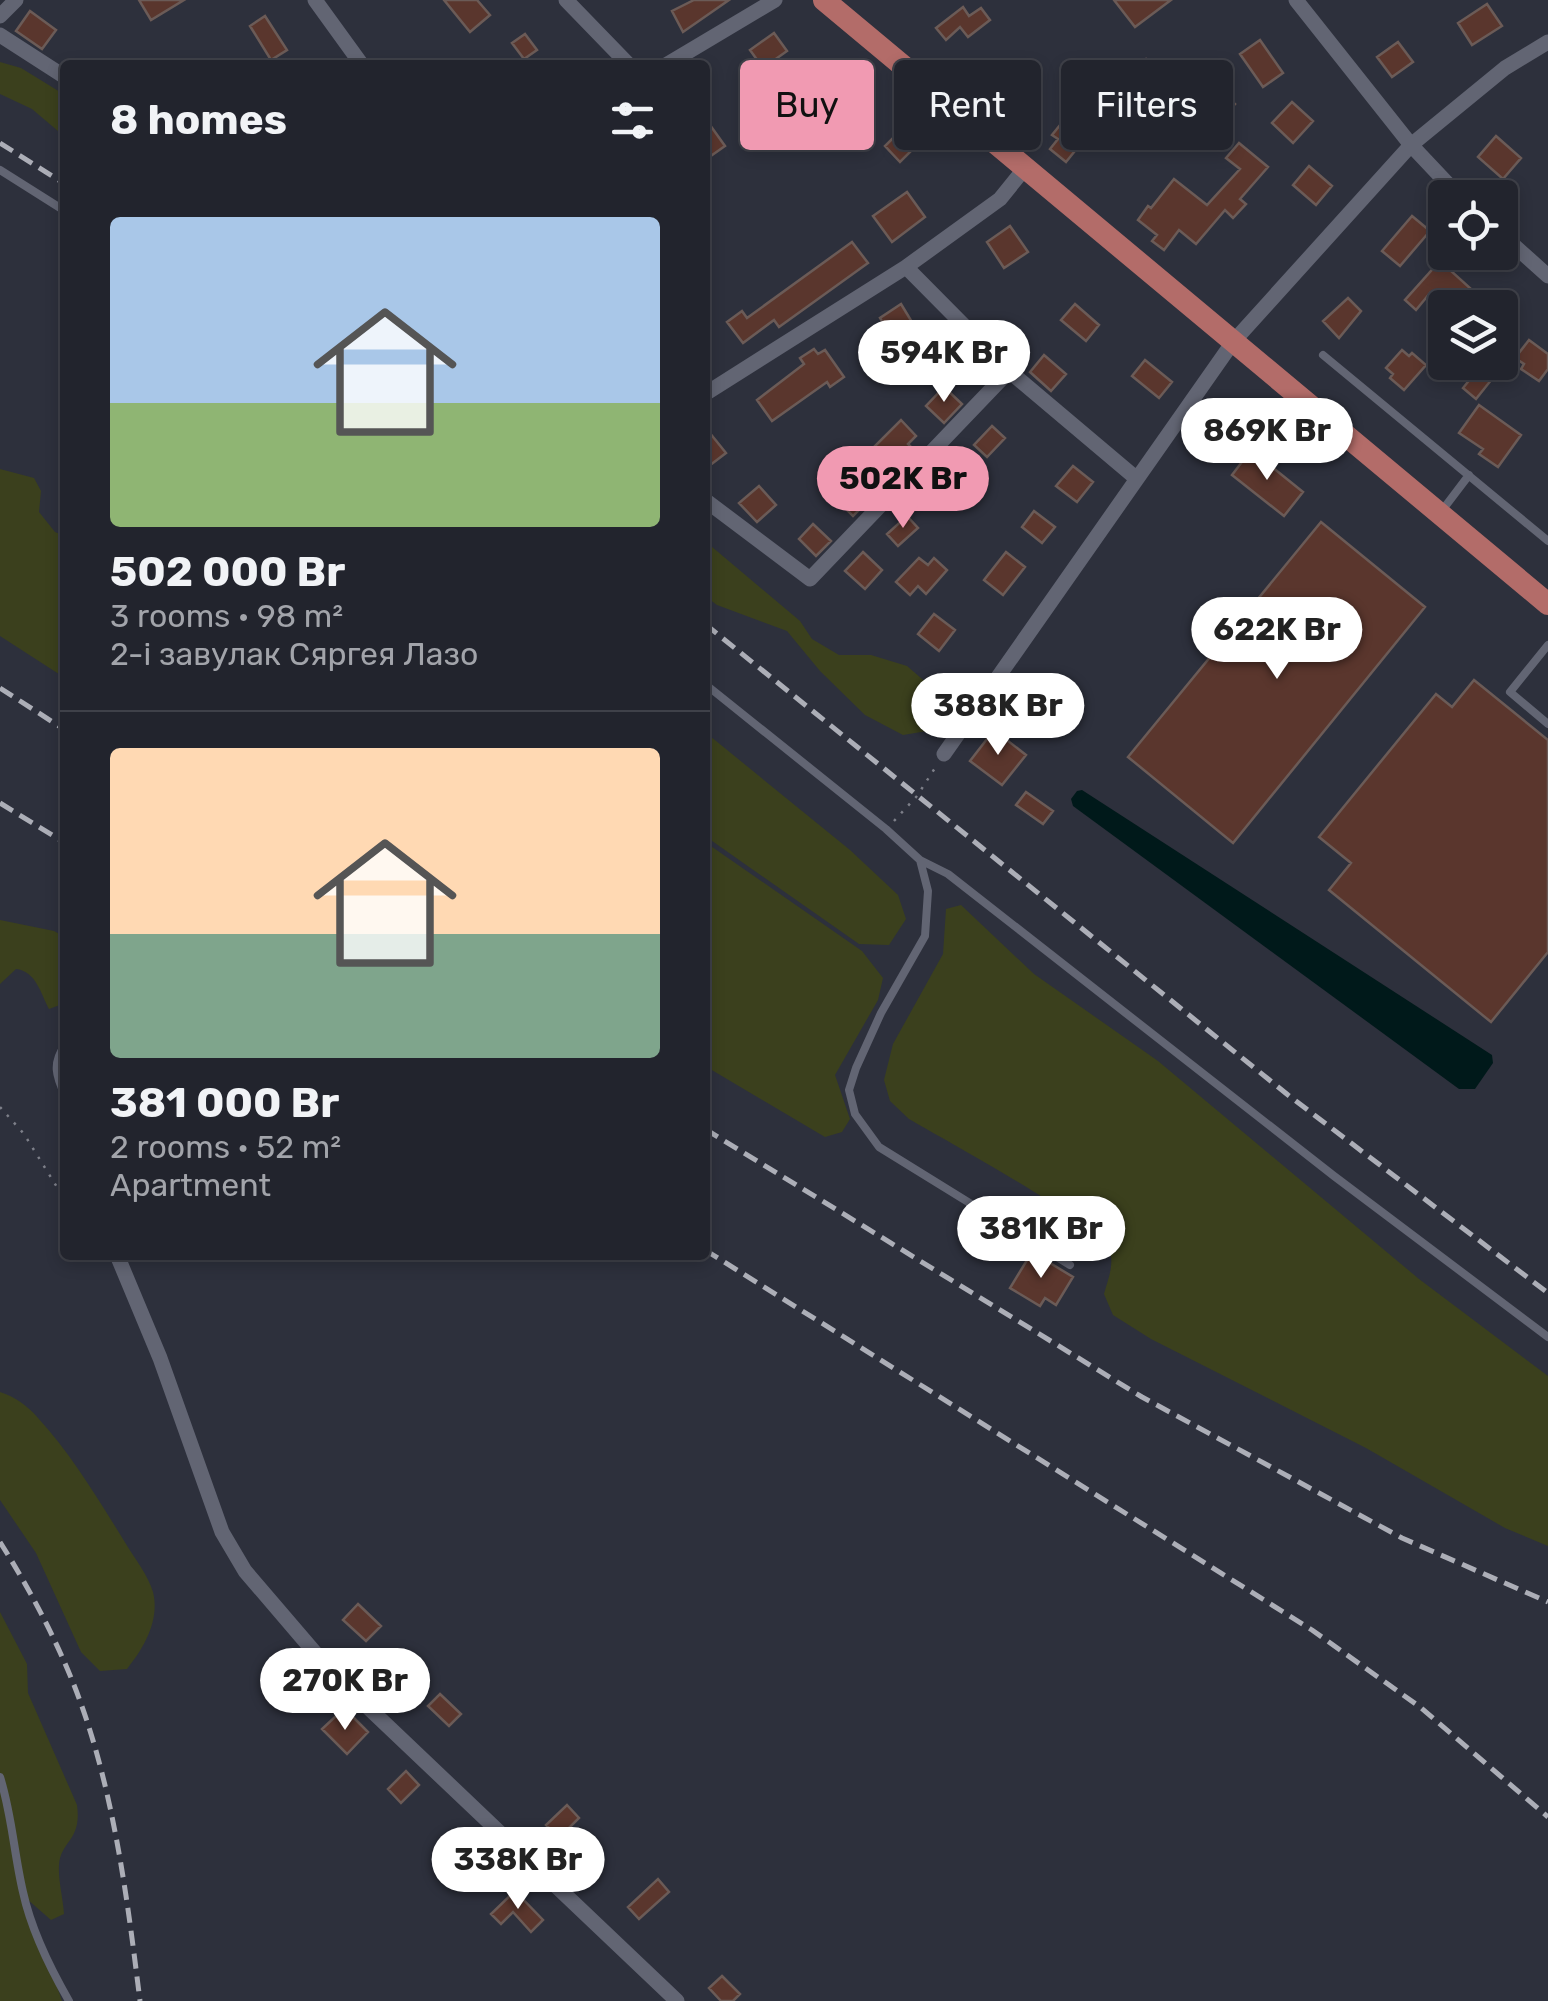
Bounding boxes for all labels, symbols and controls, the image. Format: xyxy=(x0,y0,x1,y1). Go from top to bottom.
chip: Buy xyxy=(740,60,874,150)
chip: Rent xyxy=(894,60,1041,150)
chip: Filters xyxy=(1061,60,1233,150)
icon: filters xyxy=(605,93,660,148)
text: 8 homes xyxy=(110,95,287,145)
map controls xyxy=(1428,180,1518,380)
button: locate xyxy=(1428,180,1518,270)
icon: home xyxy=(295,282,475,462)
button: layers xyxy=(1428,290,1518,380)
pin: 594K Br xyxy=(852,320,1036,405)
text: 594K Br xyxy=(880,333,1008,371)
pin: 869K Br xyxy=(1175,398,1359,483)
text: 869K Br xyxy=(1203,411,1331,449)
pin: 502K Br xyxy=(811,446,995,531)
text: 502K Br xyxy=(839,459,967,497)
text: 502 000 Br xyxy=(110,547,345,597)
text: 3 rooms · 98 m² xyxy=(110,597,343,635)
pin: 622K Br xyxy=(1185,597,1369,682)
text: 622K Br xyxy=(1213,610,1341,648)
text: 2-і завулак Сяргея Лазо xyxy=(110,635,478,673)
pin: 388K Br xyxy=(906,673,1090,758)
text: 388K Br xyxy=(933,686,1063,724)
icon: home xyxy=(295,813,475,993)
text: 381 000 Br xyxy=(110,1078,339,1128)
text: 2 rooms · 52 m² xyxy=(110,1128,341,1166)
text: Apartment xyxy=(110,1166,271,1204)
pin: 381K Br xyxy=(949,1196,1133,1281)
text: 381K Br xyxy=(979,1209,1103,1247)
pin: 270K Br xyxy=(253,1648,437,1733)
text: 270K Br xyxy=(282,1661,408,1699)
pin: 338K Br xyxy=(426,1827,610,1912)
text: 338K Br xyxy=(454,1840,582,1878)

